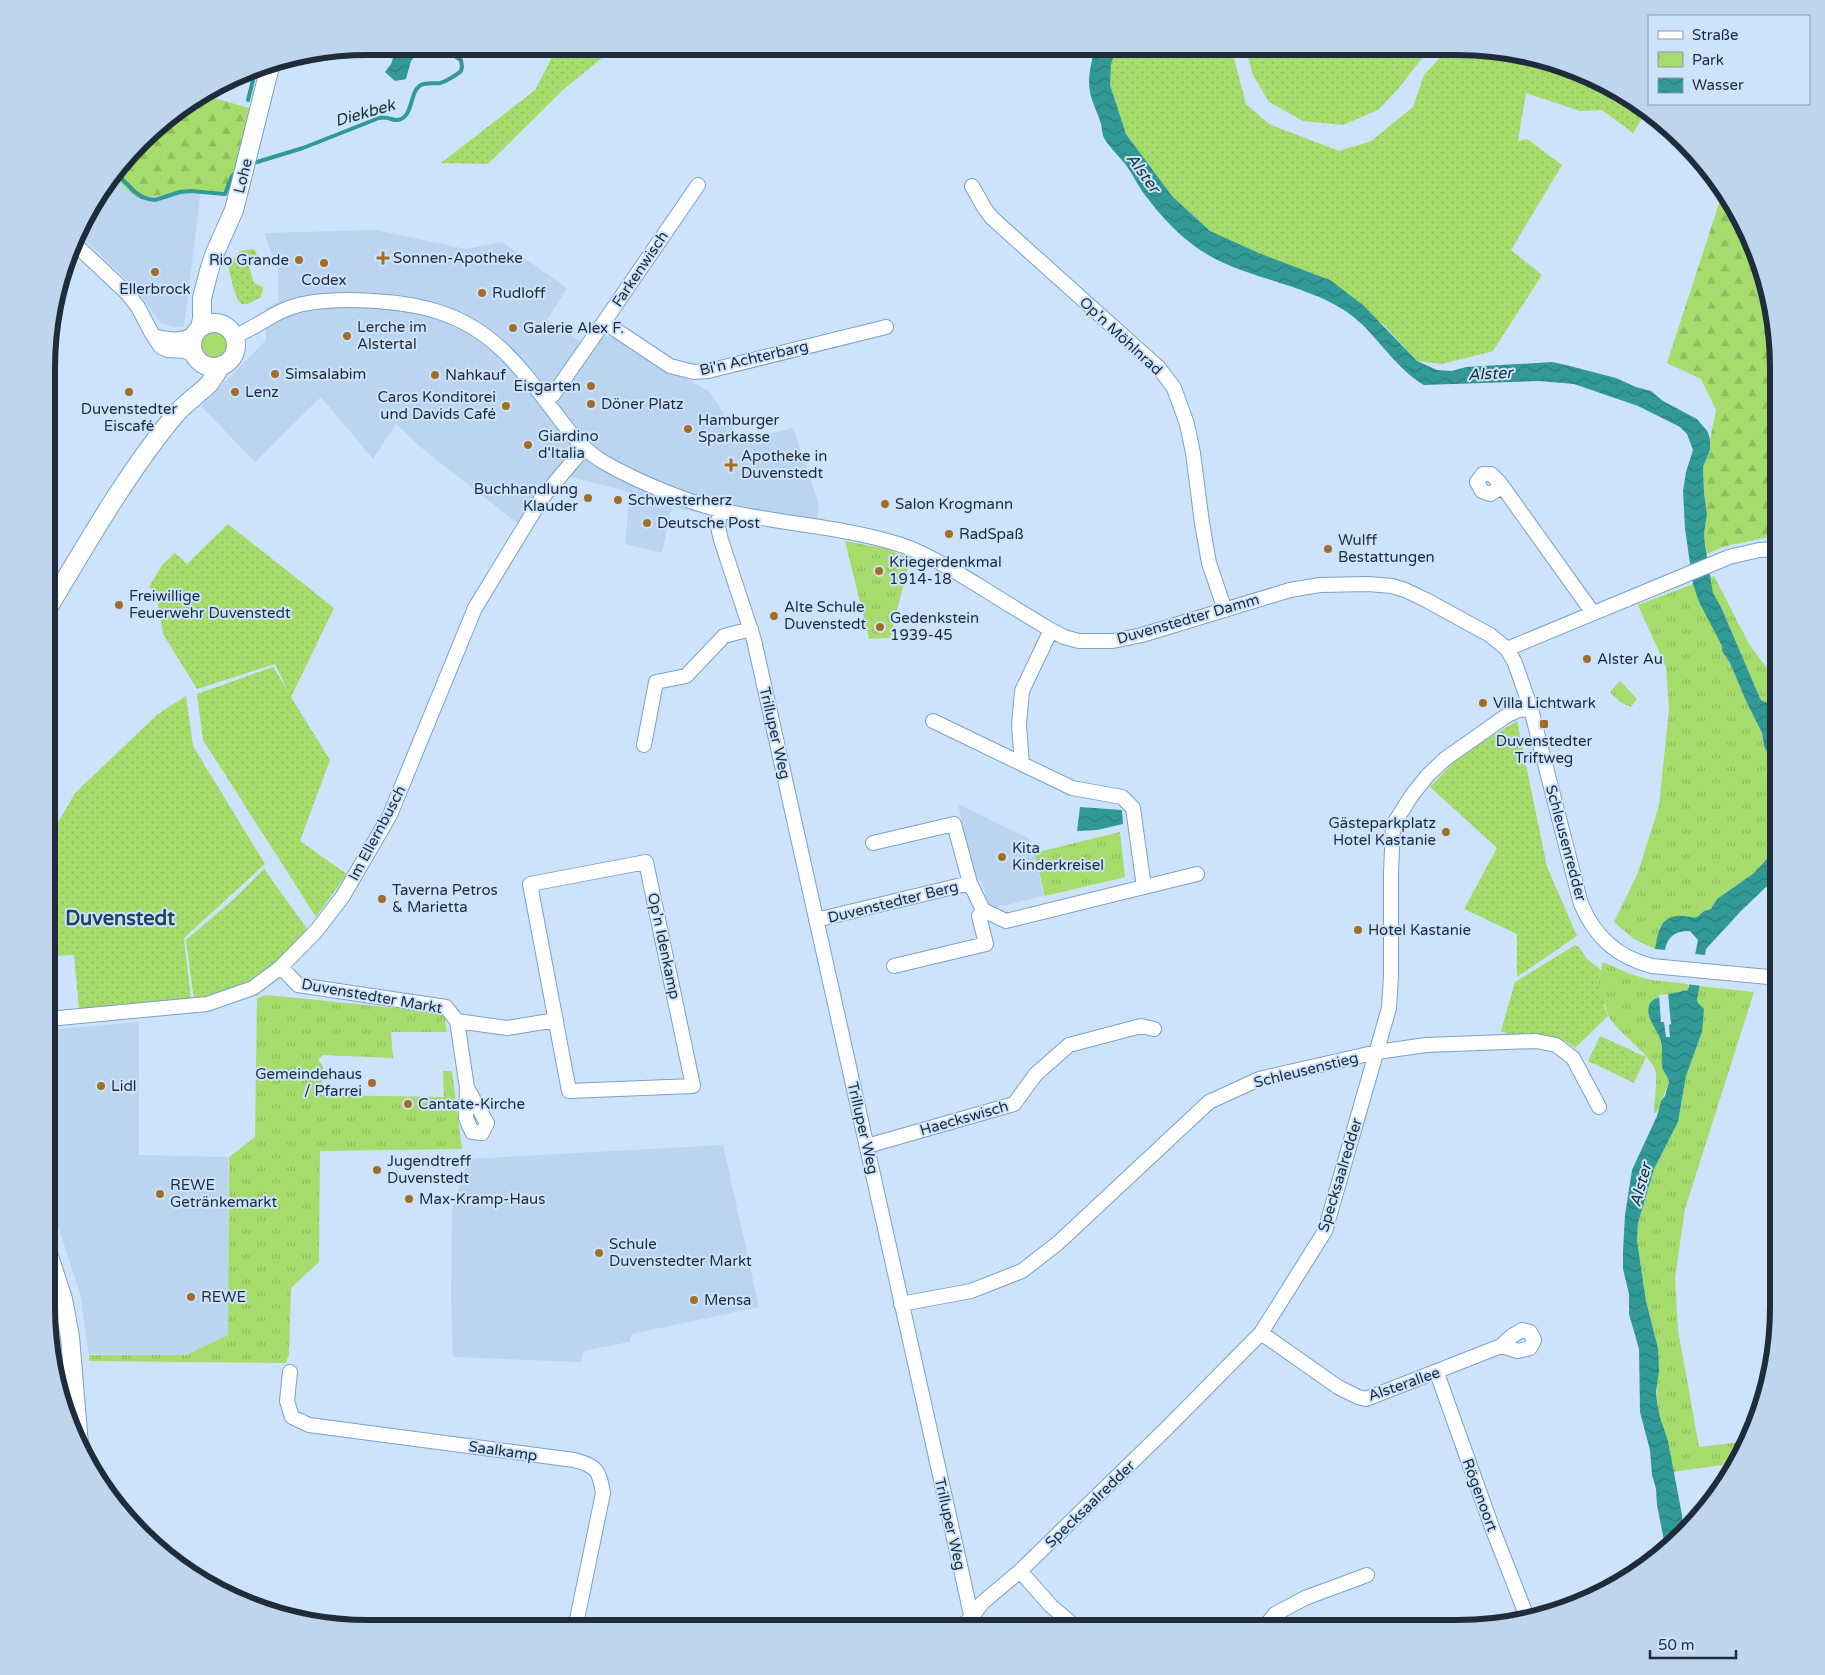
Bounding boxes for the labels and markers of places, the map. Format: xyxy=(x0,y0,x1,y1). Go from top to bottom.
place label: Sonnen-Apotheke xyxy=(393,249,523,267)
place label: Rio Grande xyxy=(209,251,289,269)
marker: Sonnen-Apotheke xyxy=(377,252,389,264)
marker: Rio Grande xyxy=(293,254,305,266)
marker: Codex xyxy=(318,257,330,269)
marker: Ellerbrock xyxy=(149,266,161,278)
place label: Codex xyxy=(301,271,347,289)
place label: Ellerbrock xyxy=(119,280,191,298)
place label: Rudloff xyxy=(492,284,546,302)
marker: Rudloff xyxy=(476,287,488,299)
place label: Lerche im Alstertal xyxy=(357,318,427,353)
place label: Galerie Alex F. xyxy=(523,319,624,337)
marker: Galerie Alex F. xyxy=(507,322,519,334)
marker: Lerche im Alstertal xyxy=(341,330,353,342)
place label: Simsalabim xyxy=(285,365,366,383)
place label: Nahkauf xyxy=(445,366,506,384)
marker: Simsalabim xyxy=(269,368,281,380)
marker: Nahkauf xyxy=(429,369,441,381)
place label: Eisgarten xyxy=(514,377,581,395)
marker: Eisgarten xyxy=(585,380,597,392)
place label: Lenz xyxy=(245,383,279,401)
marker: Duvenstedter Eiscafé xyxy=(123,386,135,398)
marker: Lenz xyxy=(229,386,241,398)
place label: Caros Konditorei und Davids Café xyxy=(377,388,496,423)
place label: Döner Platz xyxy=(601,395,684,413)
marker: Döner Platz xyxy=(585,398,597,410)
place label: Duvenstedter Eiscafé xyxy=(81,400,177,435)
marker: Caros Konditorei und Davids Café xyxy=(500,400,512,412)
place label: Hamburger Sparkasse xyxy=(698,411,780,446)
marker: Hamburger Sparkasse xyxy=(682,423,694,435)
place label: Giardino d'Italia xyxy=(538,427,599,462)
marker: Giardino d'Italia xyxy=(522,439,534,451)
place label: Apotheke in Duvenstedt xyxy=(741,447,827,482)
marker: Apotheke in Duvenstedt xyxy=(725,459,737,471)
place label: Buchhandlung Klauder xyxy=(474,480,578,515)
place label: Schwesterherz xyxy=(628,491,732,509)
marker: Buchhandlung Klauder xyxy=(582,492,594,504)
marker: Schwesterherz xyxy=(612,494,624,506)
place label: Salon Krogmann xyxy=(895,495,1013,513)
marker: Salon Krogmann xyxy=(879,498,891,510)
place label: Deutsche Post xyxy=(657,514,760,532)
marker: Deutsche Post xyxy=(641,517,653,529)
place label: RadSpaß xyxy=(959,525,1024,543)
marker: RadSpaß xyxy=(943,528,955,540)
place label: Wulff Bestattungen xyxy=(1338,531,1435,566)
marker: Wulff Bestattungen xyxy=(1322,543,1334,555)
place label: Kriegerdenkmal 1914-18 xyxy=(889,553,1002,588)
marker: Kriegerdenkmal 1914-18 xyxy=(873,565,885,577)
place label: Freiwillige Feuerwehr Duvenstedt xyxy=(129,587,291,622)
place label: Alte Schule Duvenstedt xyxy=(784,598,866,633)
marker: Freiwillige Feuerwehr Duvenstedt xyxy=(113,599,125,611)
place label: Gedenkstein 1939-45 xyxy=(890,609,979,644)
marker: Alte Schule Duvenstedt xyxy=(768,610,780,622)
marker: Gedenkstein 1939-45 xyxy=(874,621,886,633)
place label: Alster Au xyxy=(1597,650,1663,668)
marker: Alster Au xyxy=(1581,653,1593,665)
place label: Villa Lichtwark xyxy=(1493,694,1596,712)
marker: Villa Lichtwark xyxy=(1477,697,1489,709)
marker: Duvenstedter Triftweg xyxy=(1538,718,1550,730)
place label: Duvenstedter Triftweg xyxy=(1496,732,1592,767)
place label: Gästeparkplatz Hotel Kastanie xyxy=(1328,814,1436,849)
marker: Gästeparkplatz Hotel Kastanie xyxy=(1440,826,1452,838)
place label: Kita Kinderkreisel xyxy=(1012,839,1104,874)
marker: Kita Kinderkreisel xyxy=(996,851,1008,863)
place label: Taverna Petros & Marietta xyxy=(392,881,498,916)
marker: Taverna Petros & Marietta xyxy=(376,893,388,905)
place label: Hotel Kastanie xyxy=(1368,921,1471,939)
marker: Hotel Kastanie xyxy=(1352,924,1364,936)
place label: Gemeindehaus / Pfarrei xyxy=(255,1065,362,1100)
place label: Lidl xyxy=(111,1077,137,1095)
marker: Gemeindehaus / Pfarrei xyxy=(366,1077,378,1089)
marker: Lidl xyxy=(95,1080,107,1092)
place label: Cantate-Kirche xyxy=(418,1095,525,1113)
marker: Cantate-Kirche xyxy=(402,1098,414,1110)
place label: Jugendtreff Duvenstedt xyxy=(387,1152,471,1187)
marker: Jugendtreff Duvenstedt xyxy=(371,1164,383,1176)
place label: REWE Getränkemarkt xyxy=(170,1176,278,1211)
marker: REWE Getränkemarkt xyxy=(154,1188,166,1200)
place label: Max-Kramp-Haus xyxy=(419,1190,545,1208)
marker: Max-Kramp-Haus xyxy=(403,1193,415,1205)
place label: Schule Duvenstedter Markt xyxy=(609,1235,752,1270)
marker: Schule Duvenstedter Markt xyxy=(593,1247,605,1259)
place label: REWE xyxy=(201,1288,246,1306)
marker: REWE xyxy=(185,1291,197,1303)
place label: Mensa xyxy=(704,1291,752,1309)
marker: Mensa xyxy=(688,1294,700,1306)

